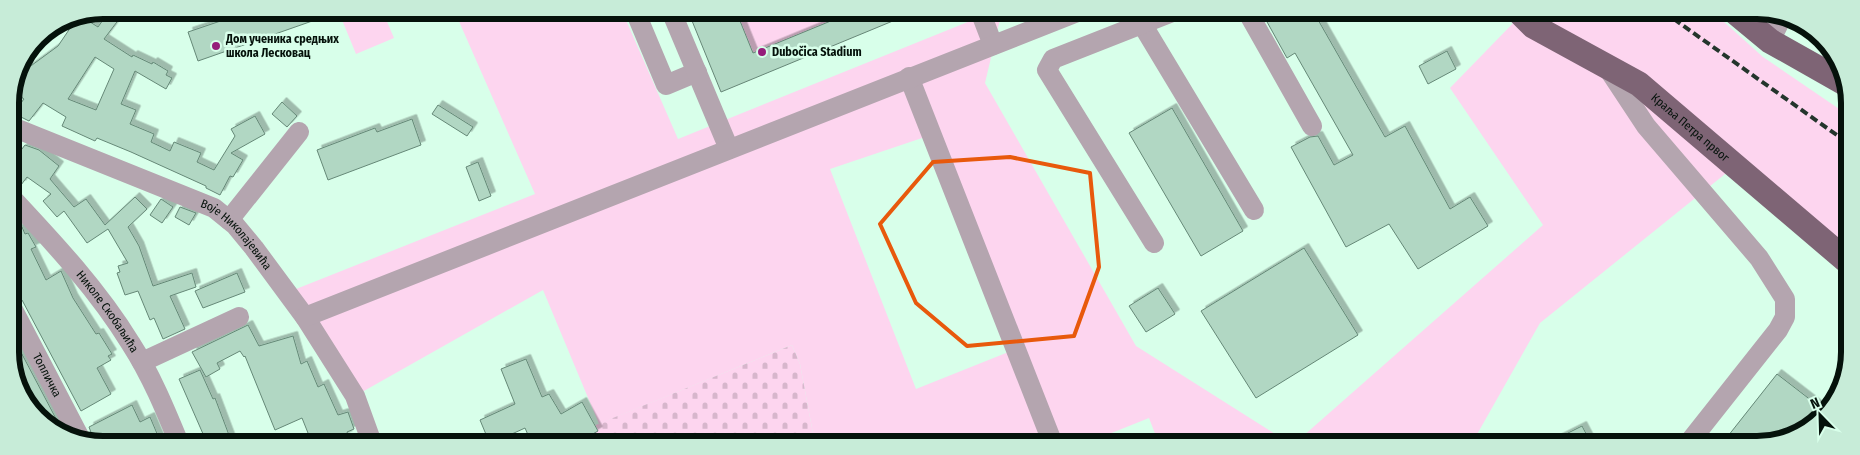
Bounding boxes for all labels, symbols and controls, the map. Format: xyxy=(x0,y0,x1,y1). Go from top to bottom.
place label: Дом ученика средњих школа Лесковац xyxy=(225,32,339,60)
marker: Дом ученика средњих школа Лесковац xyxy=(210,40,222,52)
place label: Dubočica Stadium xyxy=(772,45,862,59)
marker: Dubočica Stadium xyxy=(756,46,768,58)
street label: Краља Петра првог xyxy=(1648,90,1733,165)
street label: Воје Николајевића xyxy=(199,196,275,273)
street label: Николе Скобаљића xyxy=(73,268,142,355)
street label: Топличка xyxy=(30,351,64,400)
north arrow xyxy=(1795,390,1845,440)
text: N xyxy=(1808,394,1822,413)

